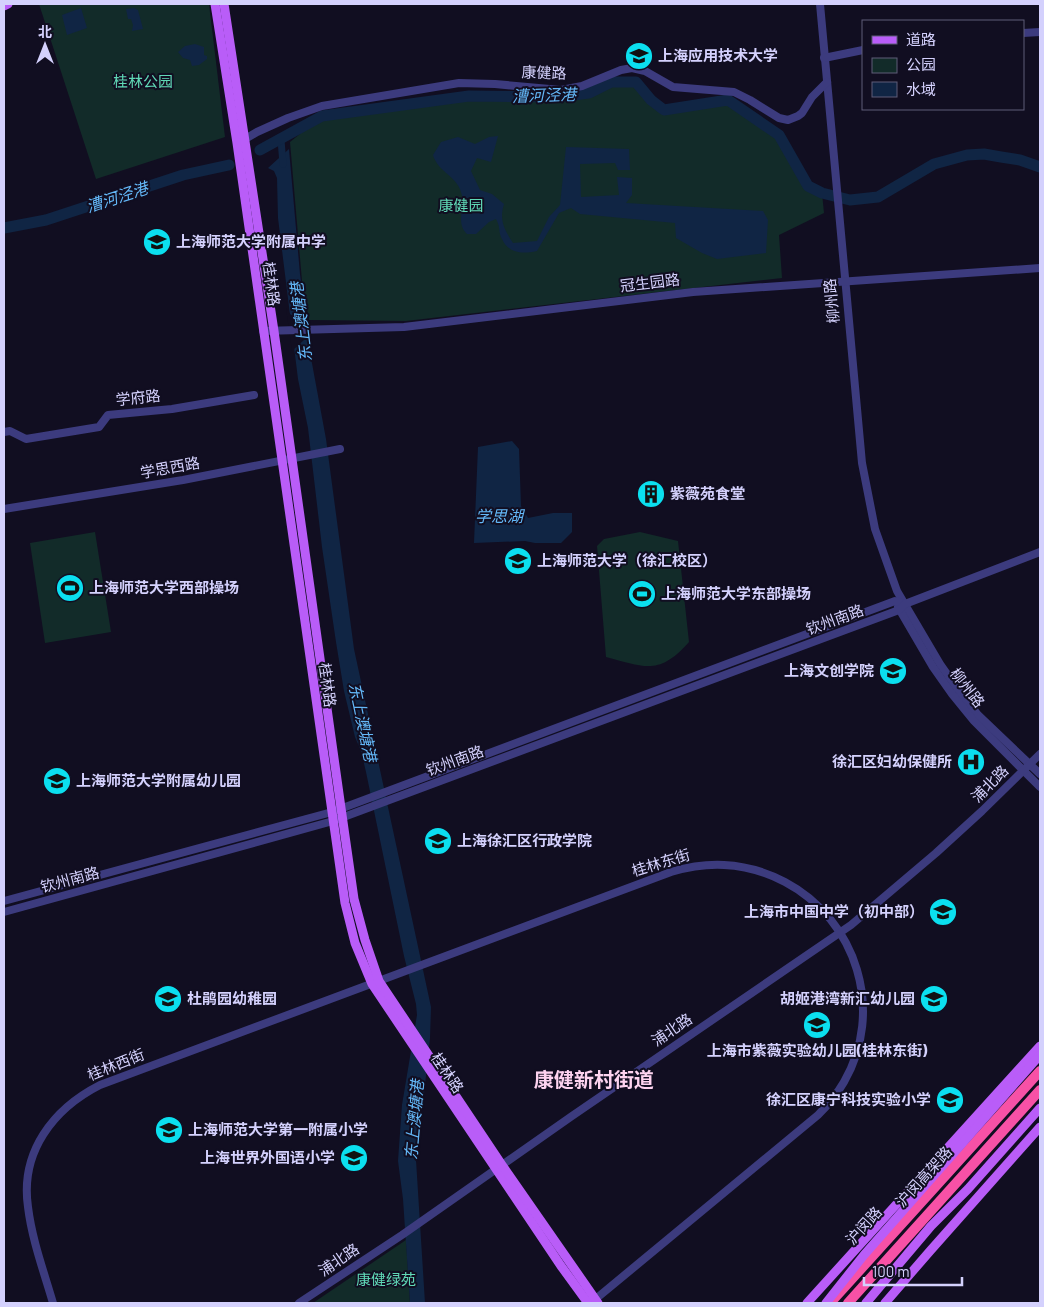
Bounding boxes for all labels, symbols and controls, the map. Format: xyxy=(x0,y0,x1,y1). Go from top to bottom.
north arrow xyxy=(20,20,70,70)
legend xyxy=(862,20,1024,110)
text: 北 xyxy=(38,23,52,40)
text: 道路 xyxy=(906,30,936,48)
school or university icon: 上海应用技术大学 xyxy=(624,41,654,71)
place label: 上海应用技术大学 xyxy=(658,46,778,64)
text: 公园 xyxy=(906,55,936,73)
street label: 康健路 xyxy=(521,62,567,82)
park label: 桂林公园 xyxy=(113,72,173,90)
text: 水域 xyxy=(906,80,936,98)
water label: 漕河泾港 xyxy=(512,84,578,105)
water label: 漕河泾港 xyxy=(83,177,152,215)
park label: 康健园 xyxy=(438,196,484,214)
school or university icon: 上海师范大学附属中学 xyxy=(142,227,172,257)
place label: 上海师范大学附属中学 xyxy=(176,232,326,250)
street label: 桂林路 xyxy=(260,260,284,307)
street label: 冠生园路 xyxy=(619,269,681,295)
street label: 柳州路 xyxy=(820,278,842,324)
water label: 东上澳塘港 xyxy=(286,279,315,363)
street label: 学府路 xyxy=(115,386,161,408)
street label: 学思西路 xyxy=(139,453,201,481)
building icon: 紫薇苑食堂 xyxy=(636,479,666,509)
place label: 紫薇苑食堂 xyxy=(670,484,745,502)
water label: 学思湖 xyxy=(475,506,526,525)
school or university icon: 上海师范大学（徐汇校区） xyxy=(503,546,533,576)
place label: 上海师范大学（徐汇校区） xyxy=(537,551,717,569)
sports icon: 上海师范大学西部操场 xyxy=(55,573,85,603)
place label: 上海师范大学西部操场 xyxy=(89,578,239,596)
sports icon: 上海师范大学东部操场 xyxy=(627,579,657,609)
place label: 上海师范大学东部操场 xyxy=(661,584,811,602)
street label: 钦州南路 xyxy=(803,600,866,638)
school or university icon: 上海文创学院 xyxy=(878,656,908,686)
street label: 桂林路 xyxy=(316,661,340,708)
place label: 上海文创学院 xyxy=(784,661,874,679)
street label: 柳州路 xyxy=(947,664,989,711)
water label: 东上澳塘港 xyxy=(346,681,382,765)
street label: 钦州南路 xyxy=(423,741,486,779)
hospital icon: 徐汇区妇幼保健所 xyxy=(956,747,986,777)
place label: 徐汇区妇幼保健所 xyxy=(832,752,952,770)
street label: 浦北路 xyxy=(967,761,1012,806)
school or university icon: 上海师范大学附属幼儿园 xyxy=(42,766,72,796)
place label: 上海师范大学附属幼儿园 xyxy=(76,771,241,789)
school or university icon: 上海徐汇区行政学院 xyxy=(423,826,453,856)
place label: 上海徐汇区行政学院 xyxy=(457,831,592,849)
street label: 桂林东街 xyxy=(629,845,692,879)
street label: 钦州南路 xyxy=(38,863,101,895)
school or university icon: 上海市中国中学（初中部） xyxy=(928,897,958,927)
place label: 上海市中国中学（初中部） xyxy=(744,902,924,920)
school or university icon: 杜鹃园幼稚园 xyxy=(153,984,183,1014)
school or university icon: 胡姬港湾新汇幼儿园 xyxy=(919,984,949,1014)
place label: 杜鹃园幼稚园 xyxy=(187,989,277,1007)
place label: 胡姬港湾新汇幼儿园 xyxy=(780,989,915,1007)
street label: 浦北路 xyxy=(648,1009,695,1049)
school or university icon: 上海市紫薇实验幼儿园(桂林东街) xyxy=(802,1010,832,1040)
place label: 上海市紫薇实验幼儿园(桂林东街) xyxy=(707,1041,928,1059)
street label: 桂林西街 xyxy=(84,1044,147,1084)
street label: 桂林路 xyxy=(428,1049,468,1096)
district label: 康健新村街道 xyxy=(534,1067,654,1091)
water label: 东上澳塘港 xyxy=(401,1077,427,1161)
school or university icon: 徐汇区康宁科技实验小学 xyxy=(935,1085,965,1115)
place label: 徐汇区康宁科技实验小学 xyxy=(766,1090,931,1108)
school or university icon: 上海师范大学第一附属小学 xyxy=(154,1115,184,1145)
place label: 上海师范大学第一附属小学 xyxy=(188,1120,368,1138)
street label: 沪闵高架路 xyxy=(891,1142,955,1210)
school or university icon: 上海世界外国语小学 xyxy=(339,1143,369,1173)
place label: 上海世界外国语小学 xyxy=(200,1148,335,1166)
street label: 沪闵路 xyxy=(842,1203,885,1248)
street label: 浦北路 xyxy=(315,1239,362,1279)
scale bar xyxy=(864,1254,962,1286)
text: 100 m xyxy=(872,1262,910,1280)
park label: 康健绿苑 xyxy=(356,1270,416,1288)

